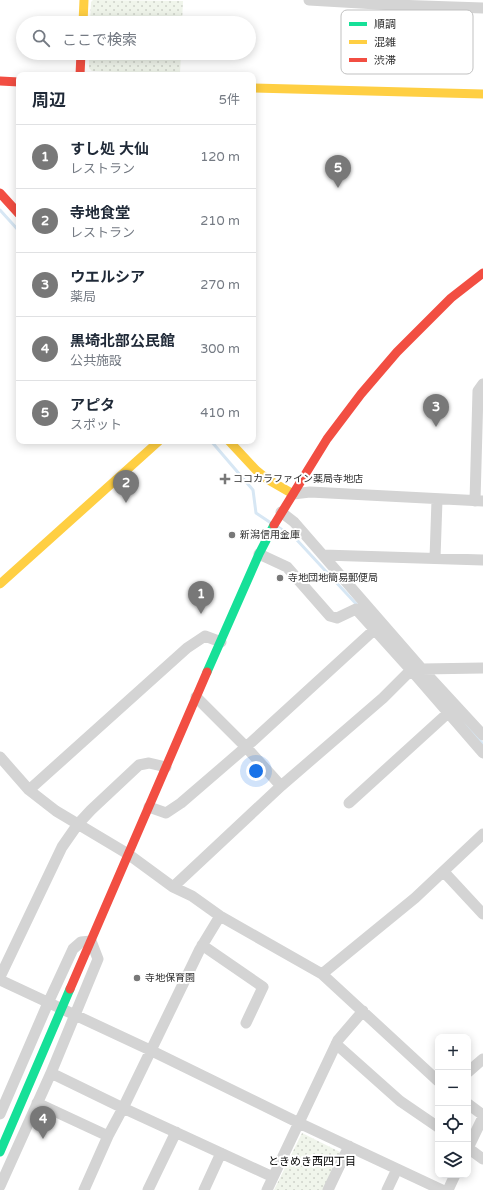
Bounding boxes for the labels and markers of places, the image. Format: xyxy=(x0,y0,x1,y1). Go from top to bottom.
pin: 5 xyxy=(325,155,351,188)
pin: 3 xyxy=(423,394,449,427)
pin: 2 xyxy=(113,470,139,503)
place label: ココカラファイン薬局寺地店 xyxy=(233,473,363,485)
marker: ココカラファイン薬局寺地店 xyxy=(220,474,230,484)
place label: 新潟信用金庫 xyxy=(240,529,300,541)
marker: 新潟信用金庫 xyxy=(227,530,237,540)
place label: 寺地団地簡易郵便局 xyxy=(288,572,378,584)
marker: 寺地団地簡易郵便局 xyxy=(275,573,285,583)
pin: 1 xyxy=(188,581,214,614)
place label: 寺地保育園 xyxy=(145,972,195,984)
marker: 寺地保育園 xyxy=(132,973,142,983)
pin: 4 xyxy=(30,1106,56,1139)

